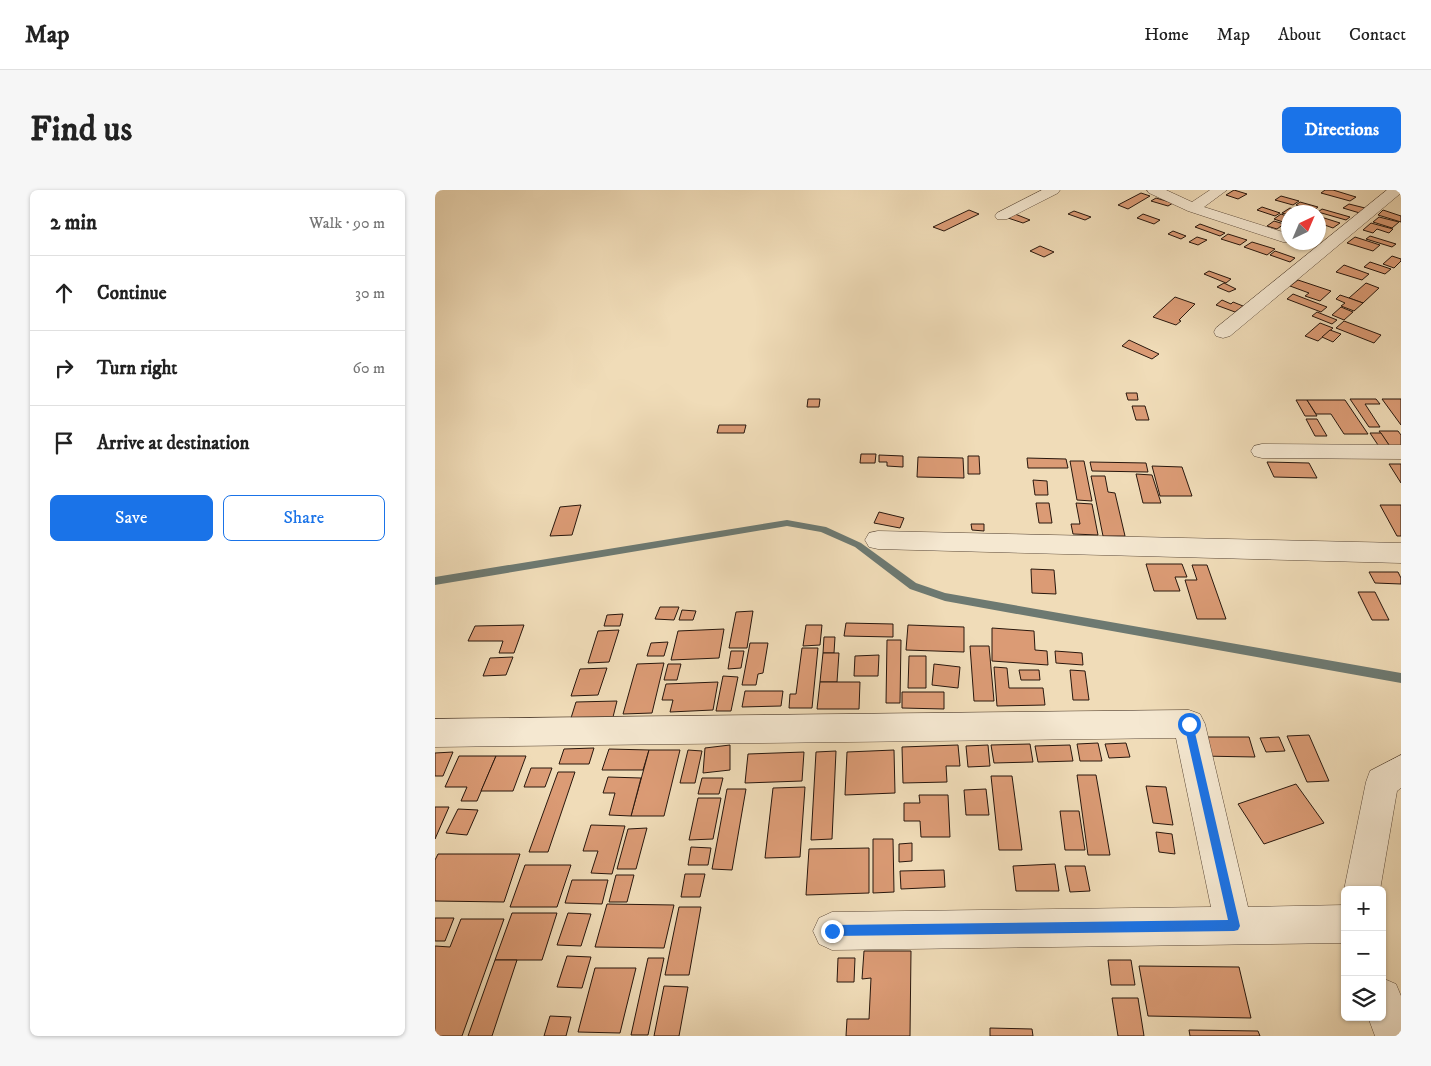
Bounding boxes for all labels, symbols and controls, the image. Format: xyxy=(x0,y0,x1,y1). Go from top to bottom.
text: Map xyxy=(25,20,69,50)
text: Home xyxy=(1144,24,1189,46)
text: Map xyxy=(1217,24,1250,46)
text: About xyxy=(1278,24,1321,46)
text: Contact xyxy=(1349,24,1406,46)
button: Directions xyxy=(1282,107,1401,153)
text: Find us xyxy=(30,108,132,152)
north arrow xyxy=(1281,205,1326,250)
text: 2 min xyxy=(50,210,97,236)
text: Walk · 90 m xyxy=(309,213,385,233)
icon: ahead xyxy=(50,279,78,307)
text: Continue xyxy=(97,282,167,305)
text: 30 m xyxy=(355,283,385,303)
icon: right xyxy=(50,354,78,382)
text: Turn right xyxy=(97,357,177,380)
text: 60 m xyxy=(353,358,385,378)
icon: arrive xyxy=(50,429,78,457)
text: Arrive at destination xyxy=(97,432,249,455)
button: Save xyxy=(50,495,213,541)
button: Share xyxy=(223,495,385,541)
route start xyxy=(1178,713,1201,736)
map controls xyxy=(1341,886,1386,1021)
button: + xyxy=(1341,886,1386,931)
route end xyxy=(821,920,844,943)
button: − xyxy=(1341,931,1386,976)
button: layers xyxy=(1341,976,1386,1021)

